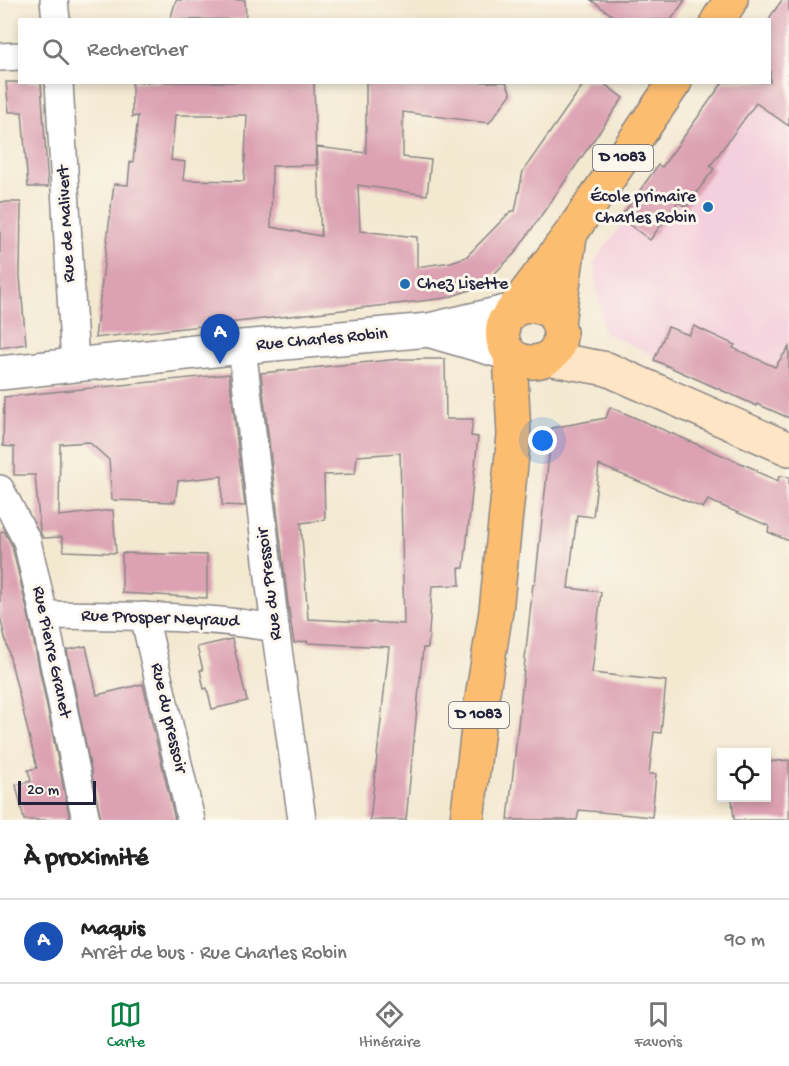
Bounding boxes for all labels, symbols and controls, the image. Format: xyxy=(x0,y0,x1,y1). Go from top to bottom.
search box xyxy=(18,18,771,84)
icon: search xyxy=(39,35,72,68)
text: Rechercher xyxy=(87,38,187,64)
road number: D 1083 xyxy=(593,145,653,171)
street label: Rue de Malivert xyxy=(53,163,81,283)
place label: École primaire Charles Robin xyxy=(590,187,697,229)
marker: École primaire Charles Robin xyxy=(701,200,715,214)
place label: Chez Lisette xyxy=(417,274,509,295)
marker: Chez Lisette xyxy=(398,277,412,291)
pin: A xyxy=(200,314,240,364)
street label: Rue Charles Robin xyxy=(255,324,389,356)
your location xyxy=(528,426,557,455)
street label: Rue du Pressoir xyxy=(252,525,287,641)
street label: Rue Pierre Granet xyxy=(27,584,76,721)
street label: Rue Prosper Neyraud xyxy=(81,606,241,632)
street label: Rue du pressoir xyxy=(145,661,191,777)
road number: D 1083 xyxy=(449,702,509,728)
map controls xyxy=(717,748,771,802)
button: locate xyxy=(717,748,771,802)
scale bar xyxy=(18,778,96,806)
text: 20 m xyxy=(27,782,59,801)
text: À proximité xyxy=(24,844,148,875)
text: Maquis xyxy=(81,917,145,943)
text: A xyxy=(38,930,49,953)
text: 90 m xyxy=(725,930,765,953)
text: Arrêt de bus · Rue Charles Robin xyxy=(81,943,347,966)
tab: Carte xyxy=(107,998,145,1053)
tab: Itinéraire xyxy=(359,998,421,1053)
tab: Favoris xyxy=(635,998,682,1053)

